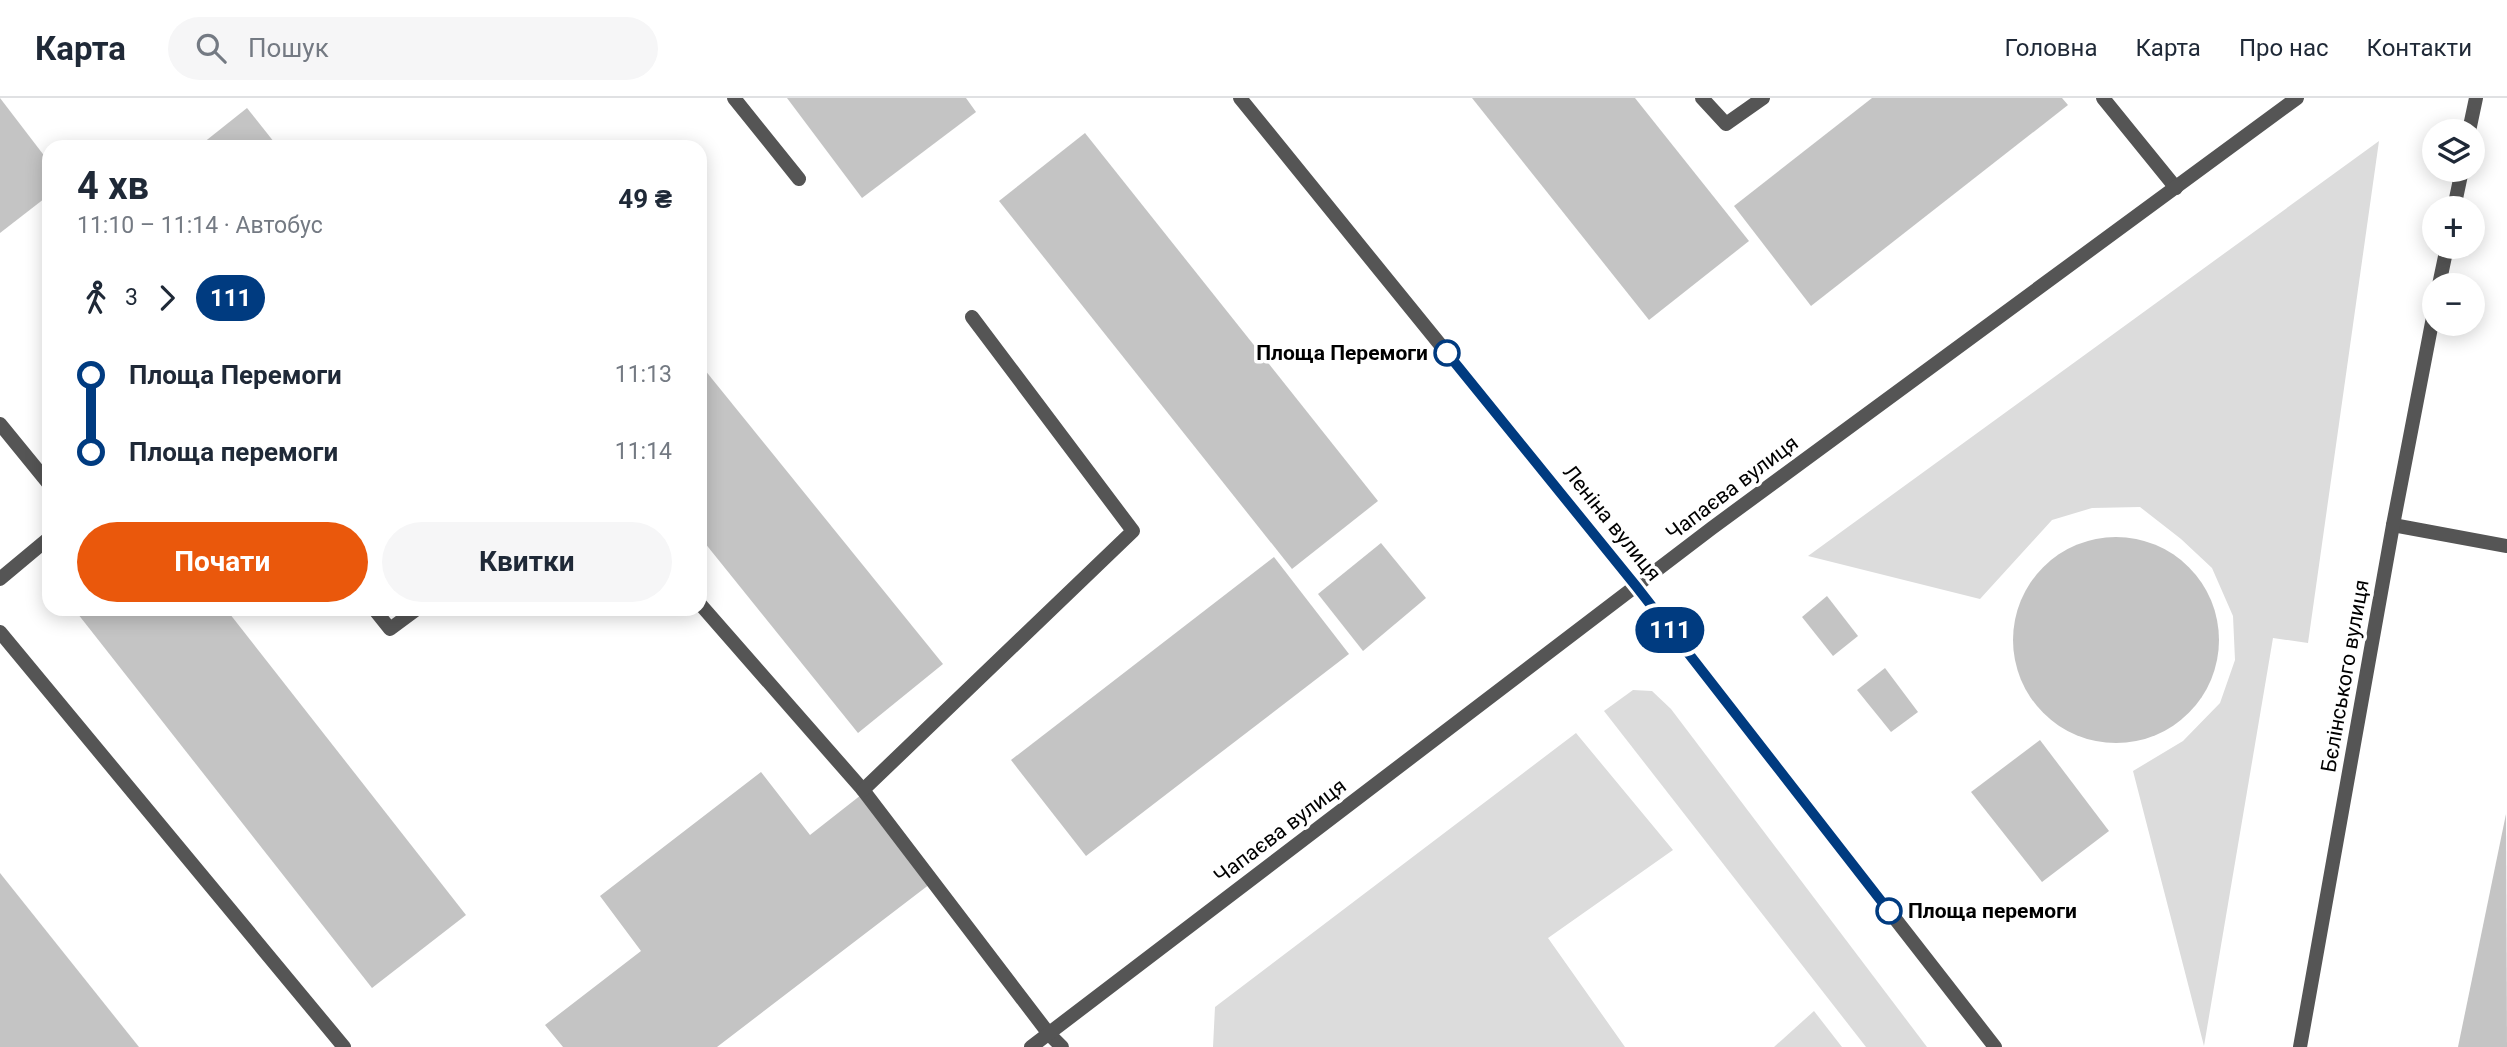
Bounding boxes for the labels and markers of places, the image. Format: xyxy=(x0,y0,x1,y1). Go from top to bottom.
marker: Площа Перемоги xyxy=(1434,340,1460,366)
place label: Площа Перемоги xyxy=(1256,341,1428,365)
marker: Площа перемоги xyxy=(1876,898,1902,924)
place label: Площа перемоги xyxy=(1908,899,2077,923)

